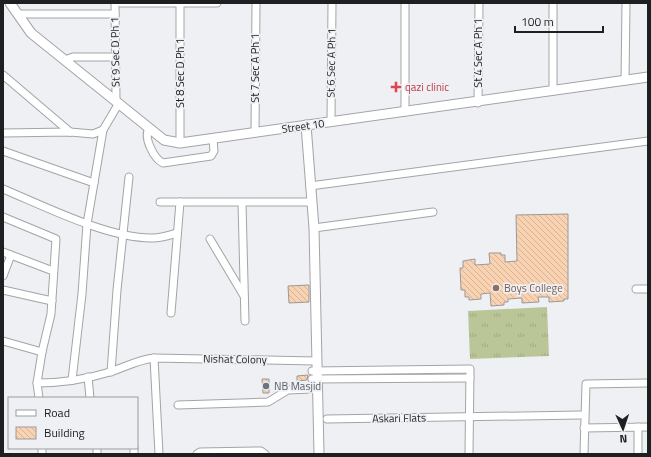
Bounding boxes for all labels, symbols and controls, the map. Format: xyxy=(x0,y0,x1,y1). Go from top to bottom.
scale bar xyxy=(515,8,603,34)
text: 100 m xyxy=(521,12,554,31)
street label: St 9 Sec D Ph 1 xyxy=(106,17,124,87)
street label: St 4 Sec A Ph 1 xyxy=(470,18,486,88)
street label: St 6 Sec A Ph 1 xyxy=(322,28,340,98)
street label: St 7 Sec A Ph 1 xyxy=(247,33,263,103)
street label: St 8 Sec D Ph 1 xyxy=(172,38,188,108)
place label: qazi clinic xyxy=(405,79,449,95)
marker: qazi clinic xyxy=(390,81,402,93)
street label: Street 10 xyxy=(281,115,325,137)
place label: Boys College xyxy=(504,280,563,296)
marker: Boys College xyxy=(491,283,501,293)
street label: Nishat Colony xyxy=(203,350,268,368)
place label: NB Masjid xyxy=(274,378,321,394)
marker: NB Masjid xyxy=(261,381,271,391)
legend xyxy=(8,397,138,449)
text: Road xyxy=(44,403,70,422)
north arrow xyxy=(603,409,643,449)
street label: Askari Flats xyxy=(372,410,426,426)
text: Building xyxy=(44,423,85,442)
text: N xyxy=(619,431,628,447)

